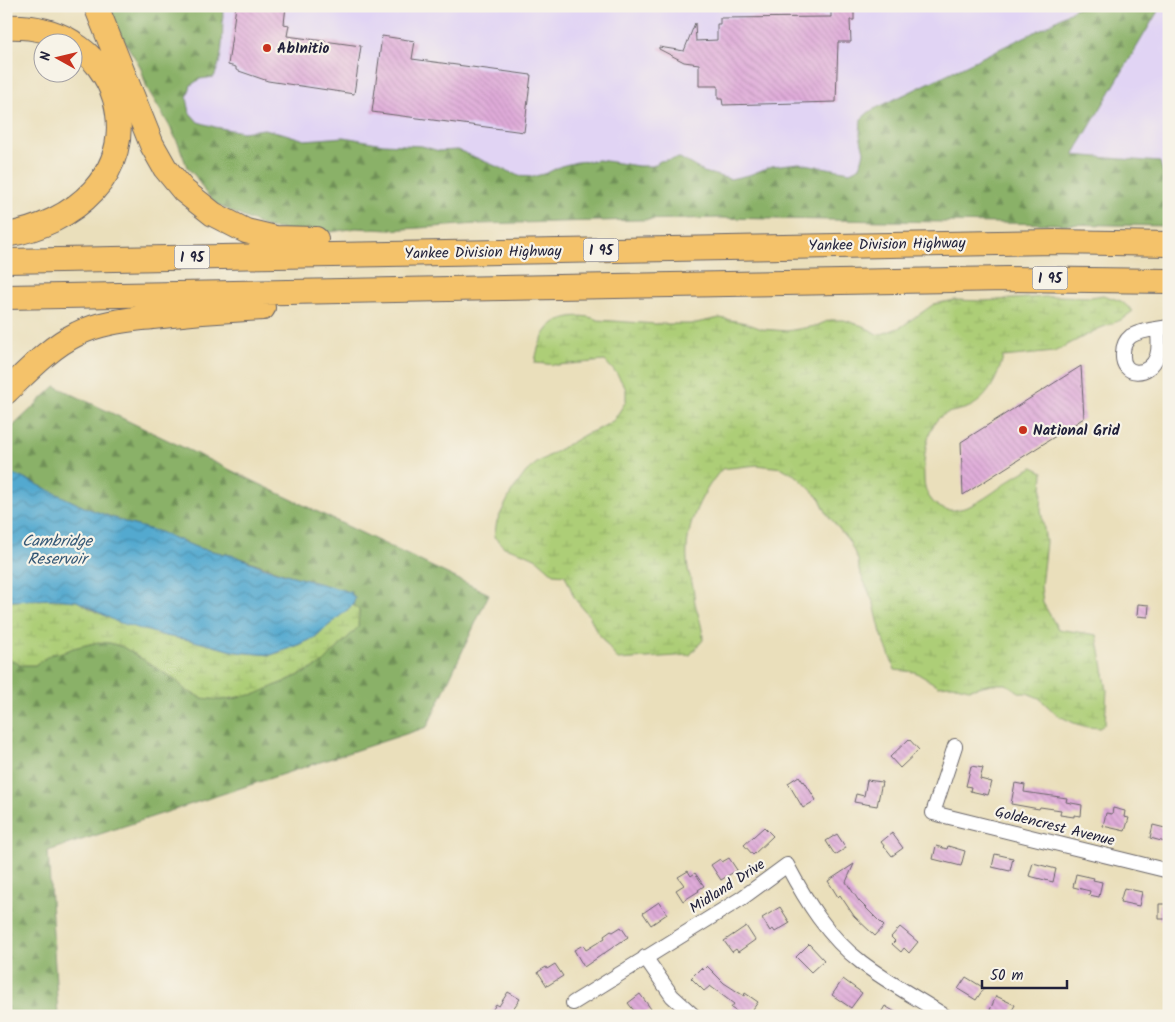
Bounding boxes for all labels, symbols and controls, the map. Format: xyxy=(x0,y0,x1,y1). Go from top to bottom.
north arrow xyxy=(32,32,82,82)
place label: AbInitio xyxy=(277,37,329,61)
marker: AbInitio xyxy=(261,42,273,54)
text: N xyxy=(35,50,58,62)
street label: Yankee Division Highway xyxy=(808,232,967,258)
road number: I 95 xyxy=(584,238,618,262)
street label: Yankee Division Highway xyxy=(404,240,563,266)
road number: I 95 xyxy=(174,246,210,268)
road number: I 95 xyxy=(1032,266,1068,290)
place label: National Grid xyxy=(1033,419,1121,443)
marker: National Grid xyxy=(1017,424,1029,436)
water label: Cambridge Reservoir xyxy=(22,529,94,572)
street label: Goldencrest Avenue xyxy=(992,800,1117,854)
street label: Midland Drive xyxy=(685,853,771,920)
scale bar xyxy=(982,957,1068,989)
text: 50 m xyxy=(990,964,1024,988)

